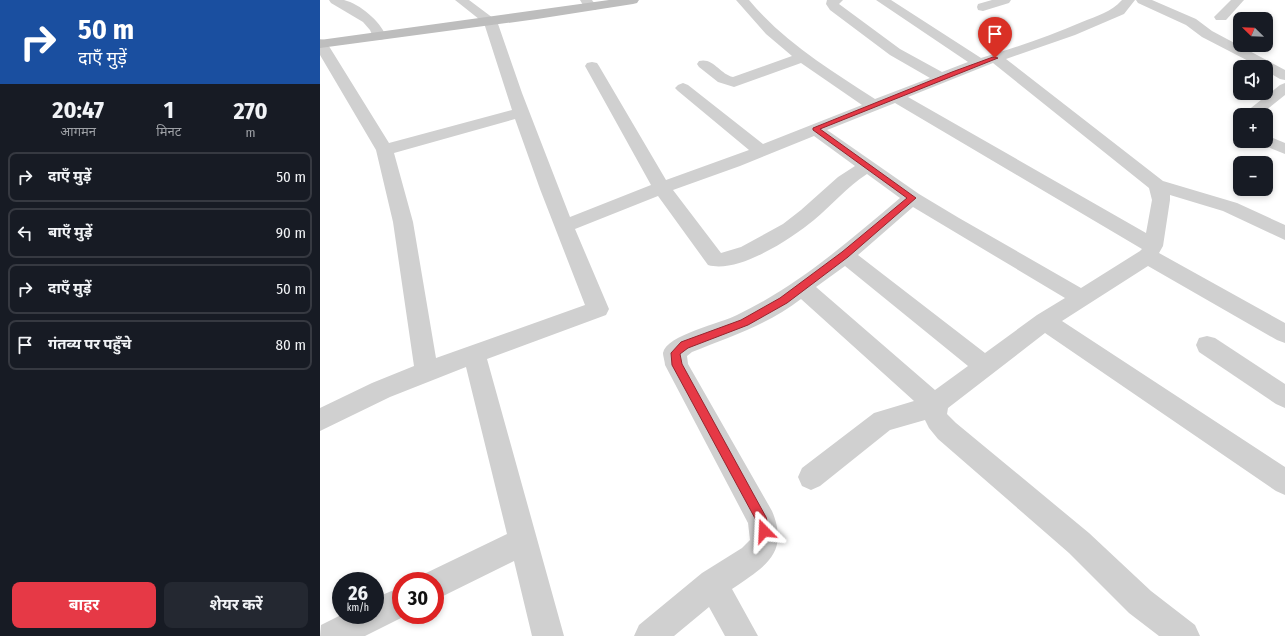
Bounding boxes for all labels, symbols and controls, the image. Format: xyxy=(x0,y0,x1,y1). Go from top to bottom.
north arrow xyxy=(1233,12,1273,52)
map controls xyxy=(1233,12,1273,196)
text: 50 m xyxy=(78,13,134,46)
icon: right xyxy=(12,16,64,68)
pin xyxy=(978,17,1012,58)
icon: arrive xyxy=(984,23,1006,45)
text: दाएँ मुड़ें xyxy=(78,47,127,69)
button: sound xyxy=(1233,60,1273,100)
text: 20:47 xyxy=(52,96,104,124)
text: 1 xyxy=(164,96,174,124)
text: 270 xyxy=(234,97,268,125)
button: + xyxy=(1233,108,1273,148)
text: आगमन xyxy=(60,124,96,139)
text: मिनट xyxy=(156,124,181,139)
text: m xyxy=(246,125,256,140)
button: − xyxy=(1233,156,1273,196)
icon: right xyxy=(14,166,36,188)
text: दाएँ मुड़ें xyxy=(48,167,91,185)
text: 50 m xyxy=(276,168,306,186)
icon: left xyxy=(14,222,36,244)
text: बाएँ मुड़ें xyxy=(48,223,92,241)
text: 90 m xyxy=(276,224,306,242)
icon: right xyxy=(14,278,36,300)
text: दाएँ मुड़ें xyxy=(48,279,91,297)
text: 50 m xyxy=(276,280,306,298)
icon: arrive xyxy=(14,334,36,356)
text: गंतव्य पर पहुँचे xyxy=(48,335,131,353)
text: 80 m xyxy=(276,336,306,354)
position arrow xyxy=(743,510,785,552)
speed limit sign: 30 xyxy=(392,572,444,624)
text: 26 xyxy=(348,581,368,605)
button: बाहर xyxy=(12,582,156,628)
button: शेयर करें xyxy=(164,582,308,628)
text: km/h xyxy=(347,602,369,614)

